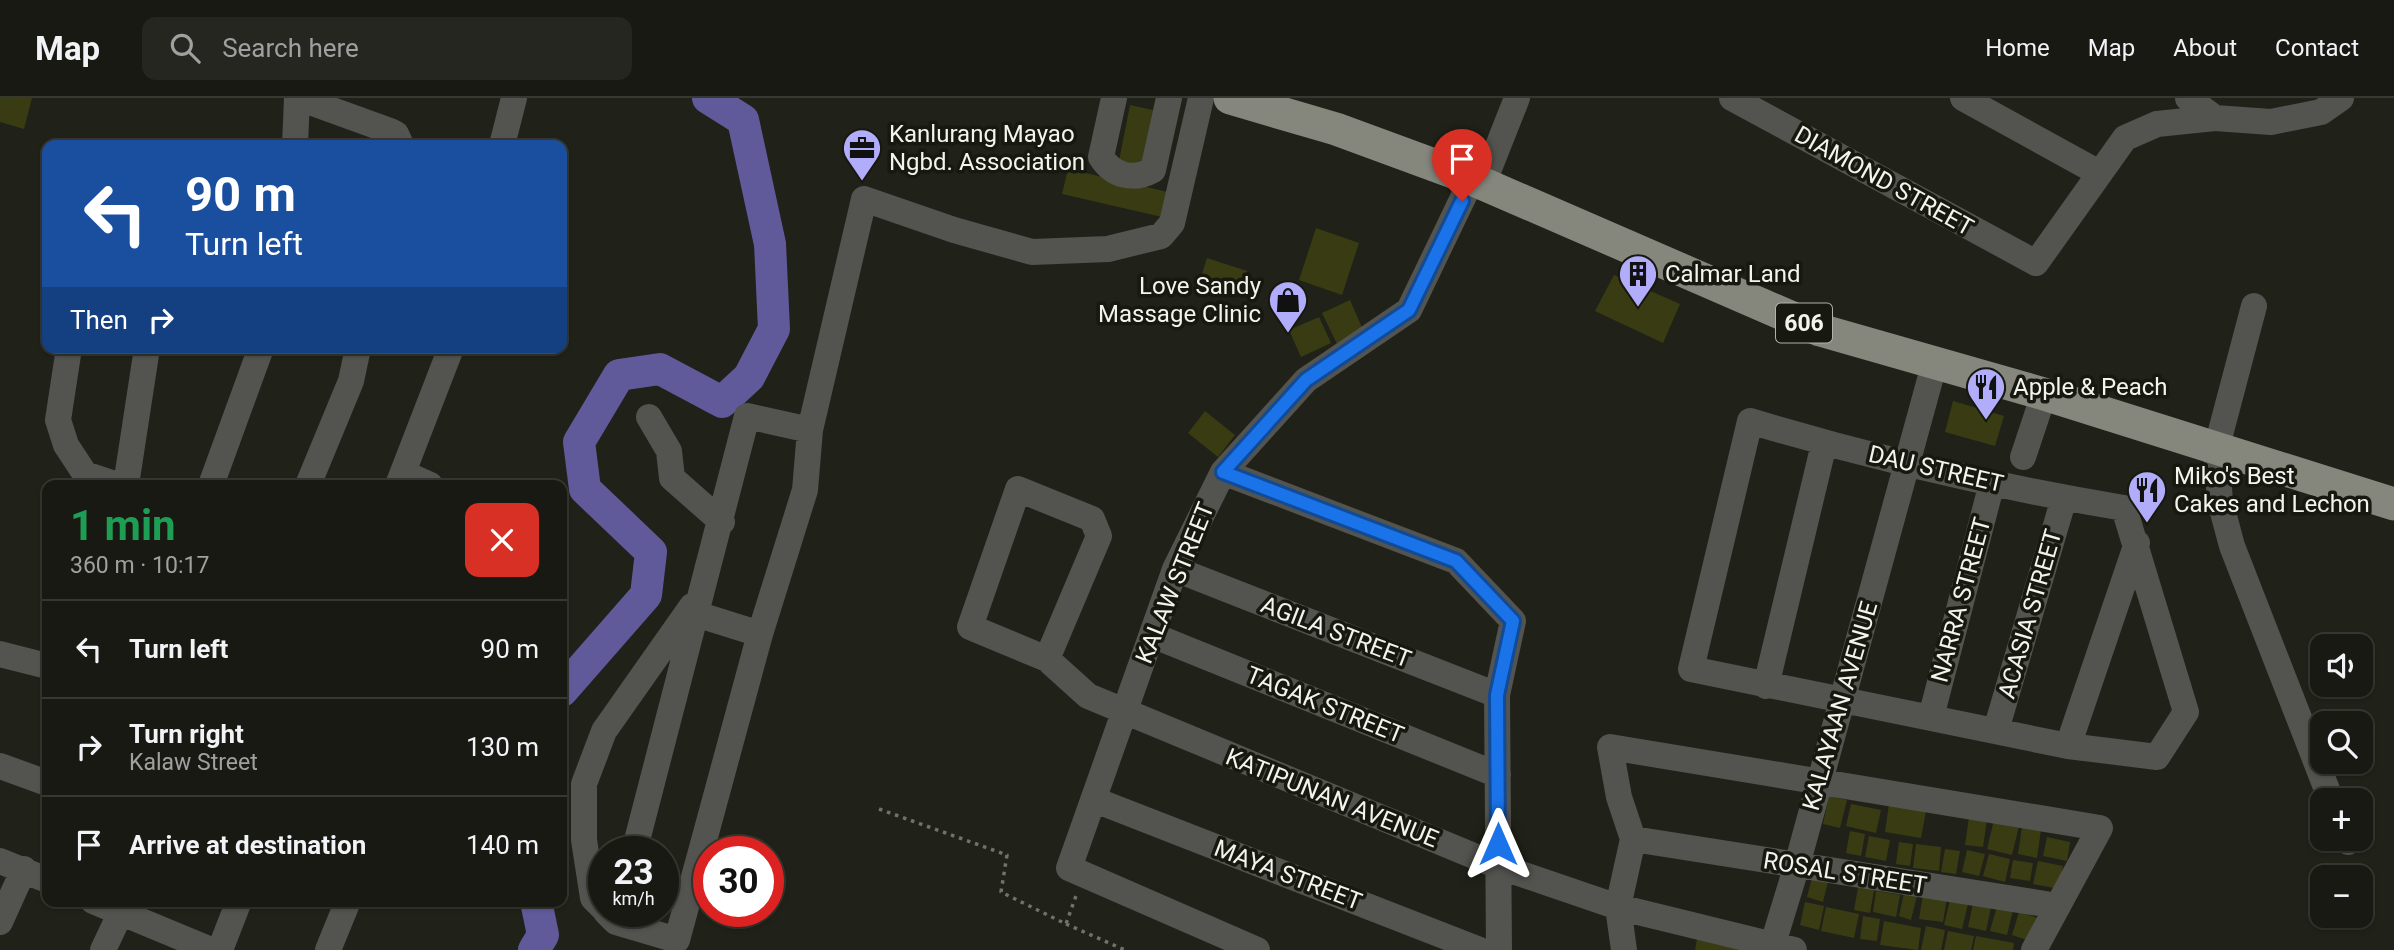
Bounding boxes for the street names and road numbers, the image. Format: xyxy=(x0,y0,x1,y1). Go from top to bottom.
street label: DIAMOND STREET xyxy=(1790,120,1978,242)
road number: 606 xyxy=(1776,304,1832,342)
street label: DAU STREET xyxy=(1866,440,2006,498)
street label: KALAW STREET xyxy=(1130,498,1220,668)
street label: NARRA STREET xyxy=(1926,515,1996,685)
street label: ACASIA STREET xyxy=(1992,526,2068,702)
street label: AGILA STREET xyxy=(1257,591,1415,673)
street label: KALAYAAN AVENUE xyxy=(1797,598,1883,814)
street label: TAGAK STREET xyxy=(1242,661,1408,749)
street label: KATIPUNAN AVENUE xyxy=(1222,743,1442,853)
street label: MAYA STREET xyxy=(1210,834,1366,916)
street label: ROSAL STREET xyxy=(1761,846,1929,900)

